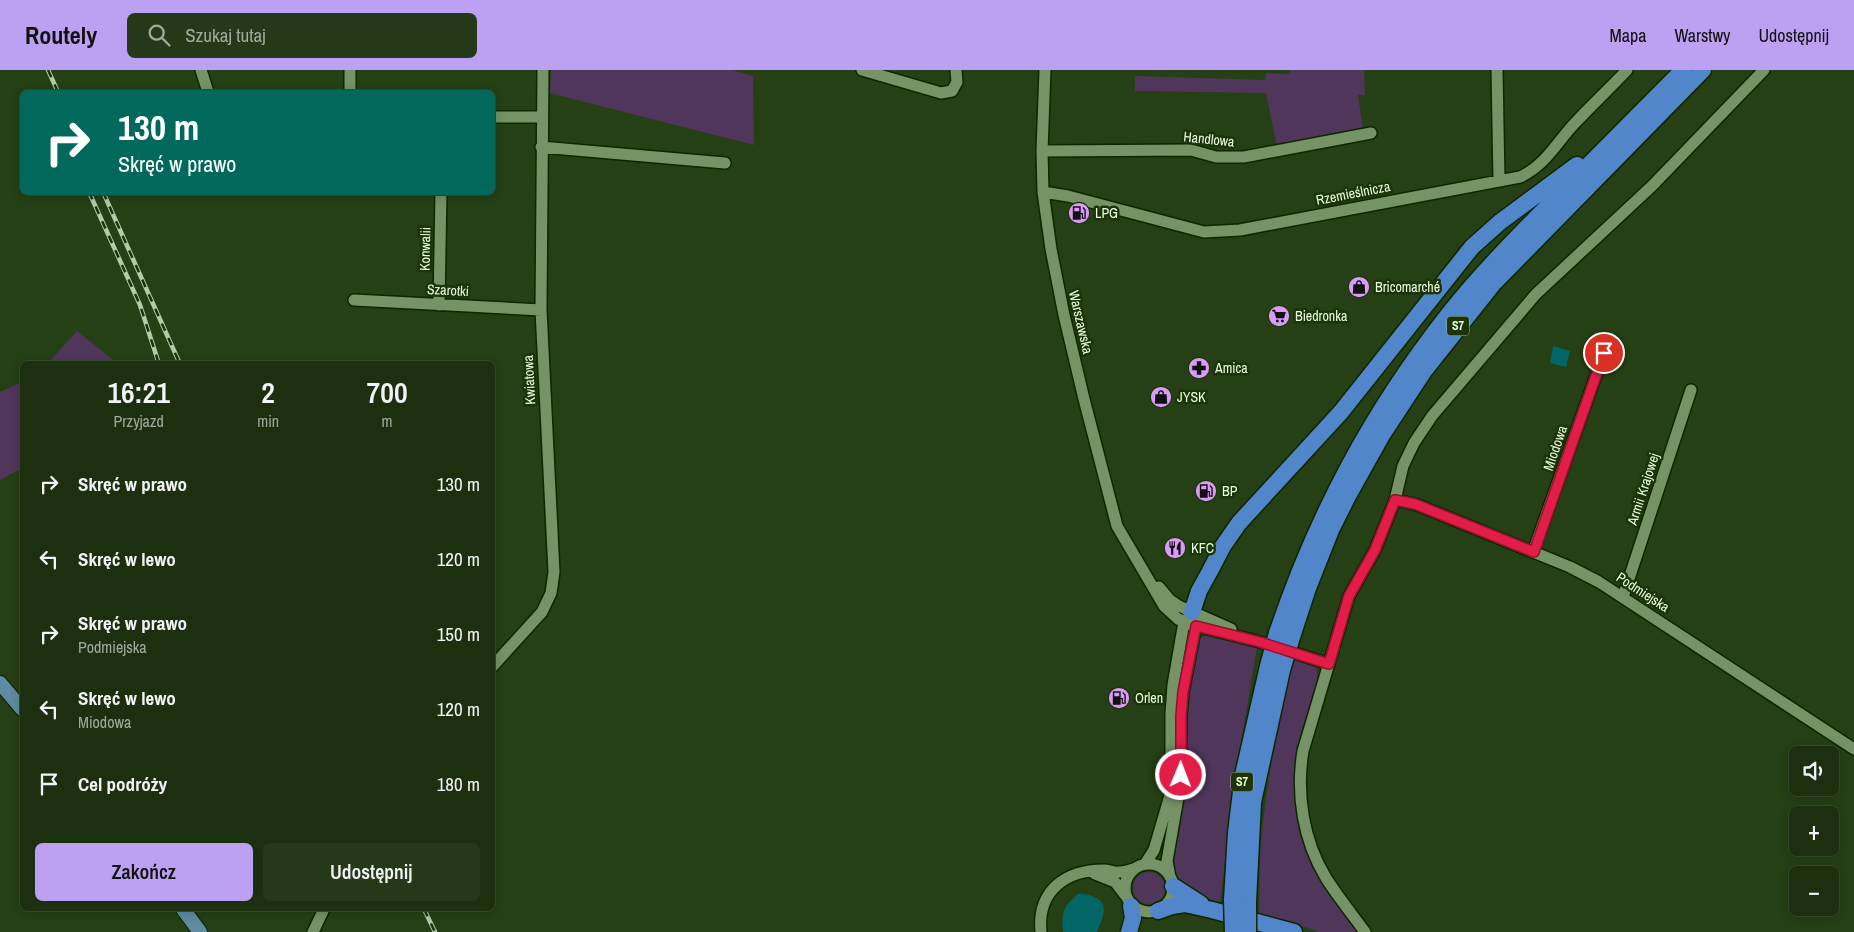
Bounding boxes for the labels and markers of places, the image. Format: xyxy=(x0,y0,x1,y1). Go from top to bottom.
fuel station icon: LPG xyxy=(1067,201,1091,225)
place label: LPG xyxy=(1095,204,1118,222)
shop icon: Bricomarché xyxy=(1347,275,1371,299)
place label: Bricomarché xyxy=(1375,278,1440,296)
supermarket icon: Biedronka xyxy=(1267,304,1291,328)
place label: Biedronka xyxy=(1295,307,1348,325)
pin xyxy=(1583,332,1625,374)
pharmacy icon: Amica xyxy=(1187,356,1211,380)
place label: Amica xyxy=(1214,359,1248,377)
shop icon: JYSK xyxy=(1149,385,1173,409)
place label: JYSK xyxy=(1177,388,1206,406)
fuel station icon: BP xyxy=(1194,479,1218,503)
place label: BP xyxy=(1222,482,1238,500)
restaurant icon: KFC xyxy=(1163,536,1187,560)
place label: KFC xyxy=(1191,539,1214,557)
fuel station icon: Orlen xyxy=(1107,686,1131,710)
place label: Orlen xyxy=(1135,689,1163,707)

